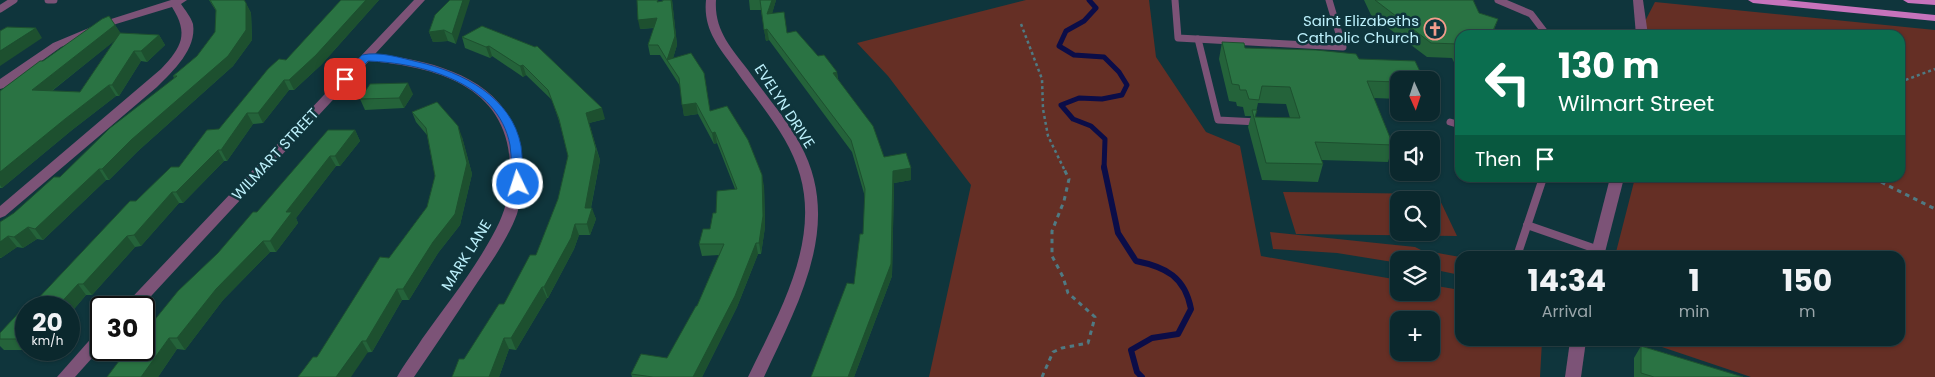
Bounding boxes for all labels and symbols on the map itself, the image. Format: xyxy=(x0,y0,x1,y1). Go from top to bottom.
place label: Saint Elizabeths Catholic Church xyxy=(1297,10,1419,48)
church icon: Saint Elizabeths Catholic Church xyxy=(1423,17,1447,41)
pin xyxy=(324,58,366,100)
street label: EVELYN DRIVE xyxy=(750,60,820,152)
north arrow xyxy=(1390,71,1440,121)
street label: WILMART STREET xyxy=(227,103,323,205)
position arrow xyxy=(491,157,543,209)
street label: MARK LANE xyxy=(436,216,496,294)
speed limit sign: 30 xyxy=(90,296,155,361)

